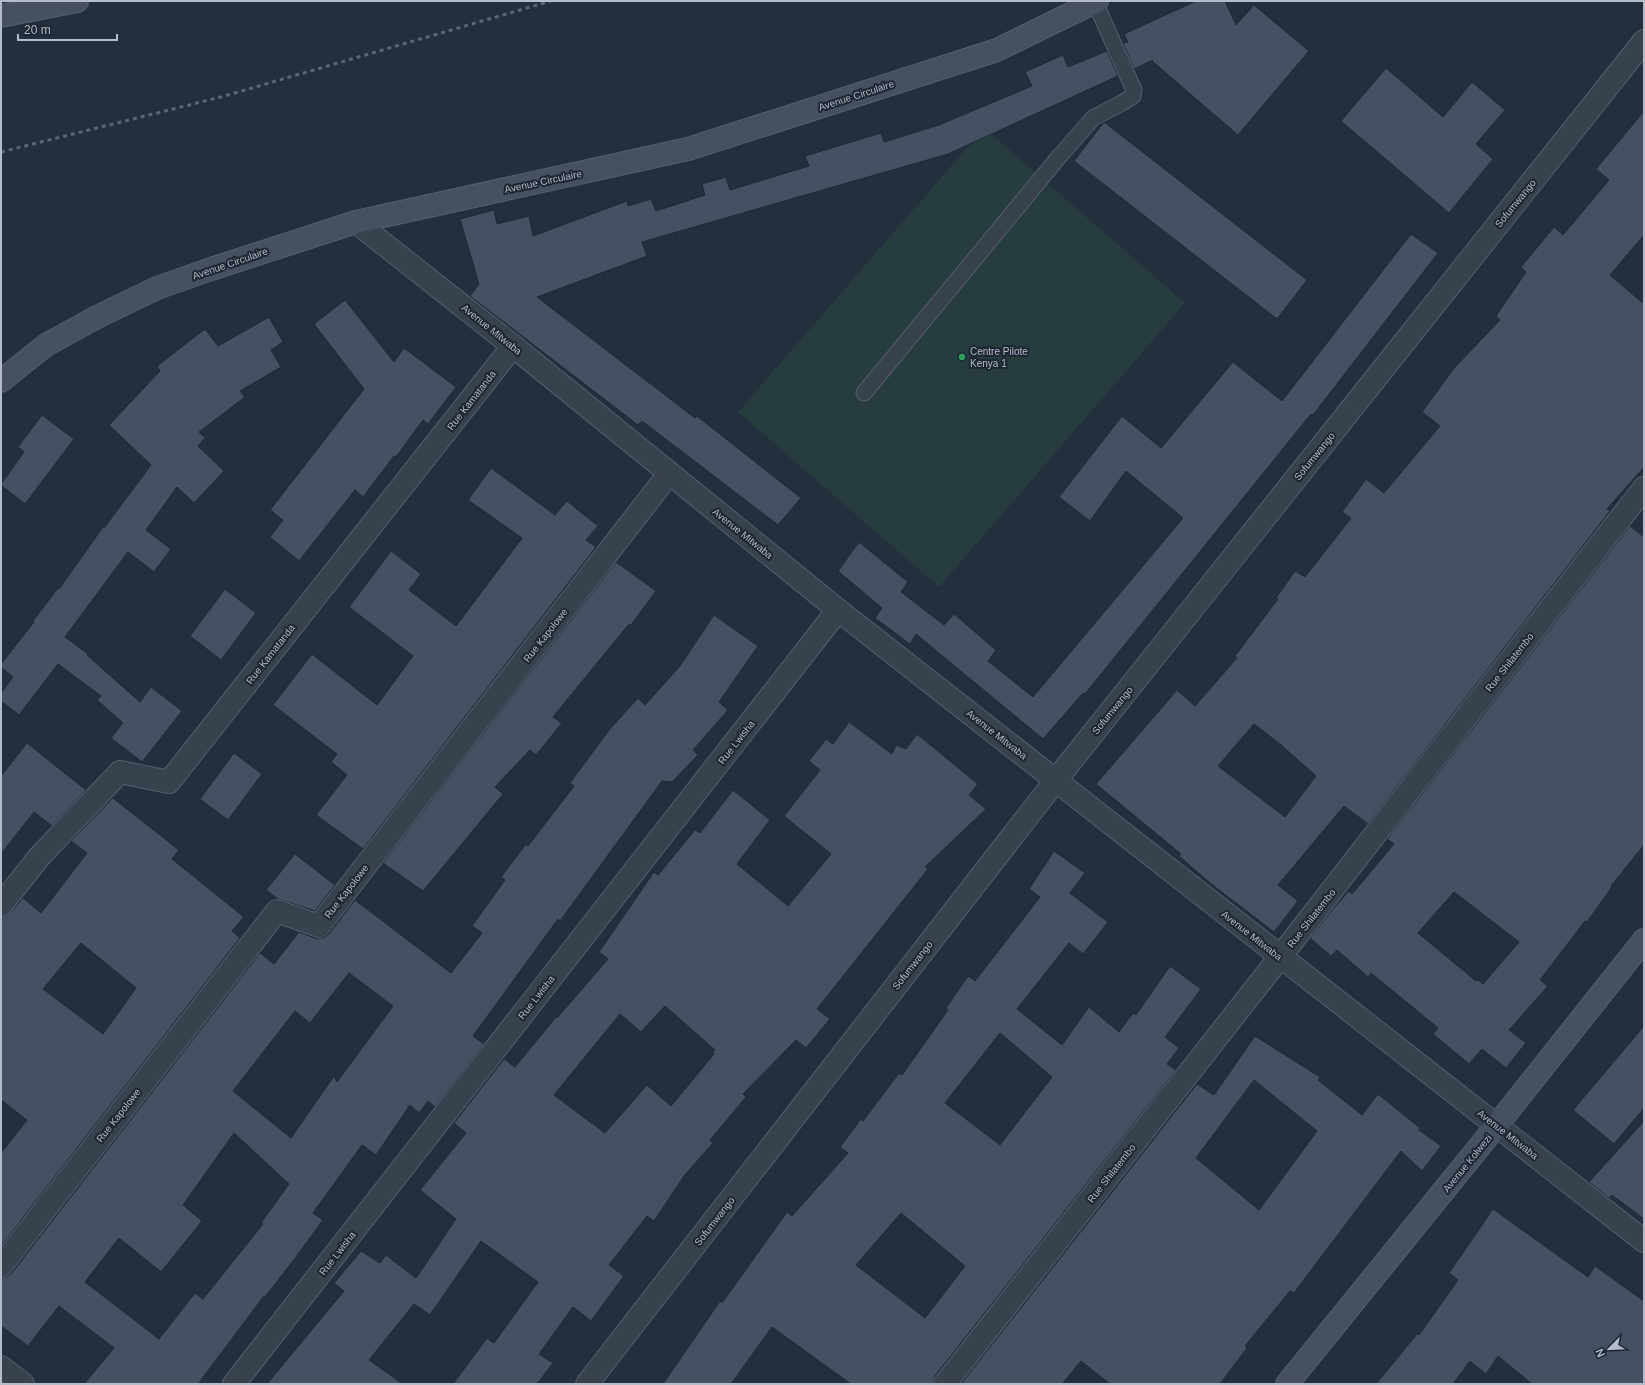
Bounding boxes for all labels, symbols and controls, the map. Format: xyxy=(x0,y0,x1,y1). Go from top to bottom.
scale bar xyxy=(18,16,117,42)
text: 20 m xyxy=(24,23,51,37)
street label: Avenue Circulaire xyxy=(817,78,896,113)
street label: Avenue Circulaire xyxy=(503,168,583,195)
street label: Sofumwango xyxy=(1493,177,1538,229)
street label: Avenue Circulaire xyxy=(191,245,270,281)
street label: Avenue Mitwaba xyxy=(460,302,524,357)
place label: Centre Pilote Kenya 1 xyxy=(970,346,1028,369)
marker: Centre Pilote Kenya 1 xyxy=(957,352,967,362)
street label: Rue Kamatanda xyxy=(445,368,498,432)
street label: Sofumwango xyxy=(1292,430,1337,482)
street label: Avenue Mitwaba xyxy=(711,506,775,561)
street label: Rue Kapolowe xyxy=(521,606,570,664)
street label: Rue Kamatanda xyxy=(244,622,297,686)
street label: Rue Shilatembo xyxy=(1483,631,1536,694)
street label: Sofumwango xyxy=(1090,684,1135,736)
street label: Avenue Mitwaba xyxy=(964,707,1029,762)
street label: Rue Lwisha xyxy=(716,718,757,766)
street label: Rue Kapolowe xyxy=(322,862,371,920)
street label: Rue Shilatembo xyxy=(1285,887,1338,950)
street label: Avenue Mitwaba xyxy=(1219,908,1284,963)
street label: Sofumwango xyxy=(890,939,935,992)
street label: Rue Lwisha xyxy=(516,973,557,1021)
street label: Rue Kapolowe xyxy=(94,1086,143,1144)
street label: Avenue Mitwaba xyxy=(1475,1107,1540,1162)
street label: Avenue Kolwezi xyxy=(1441,1132,1494,1194)
street label: Rue Shilatembo xyxy=(1085,1142,1138,1205)
street label: Sofumwango xyxy=(692,1195,737,1248)
street label: Rue Lwisha xyxy=(317,1229,358,1277)
north arrow xyxy=(1589,1329,1629,1369)
text: N xyxy=(1593,1347,1607,1359)

